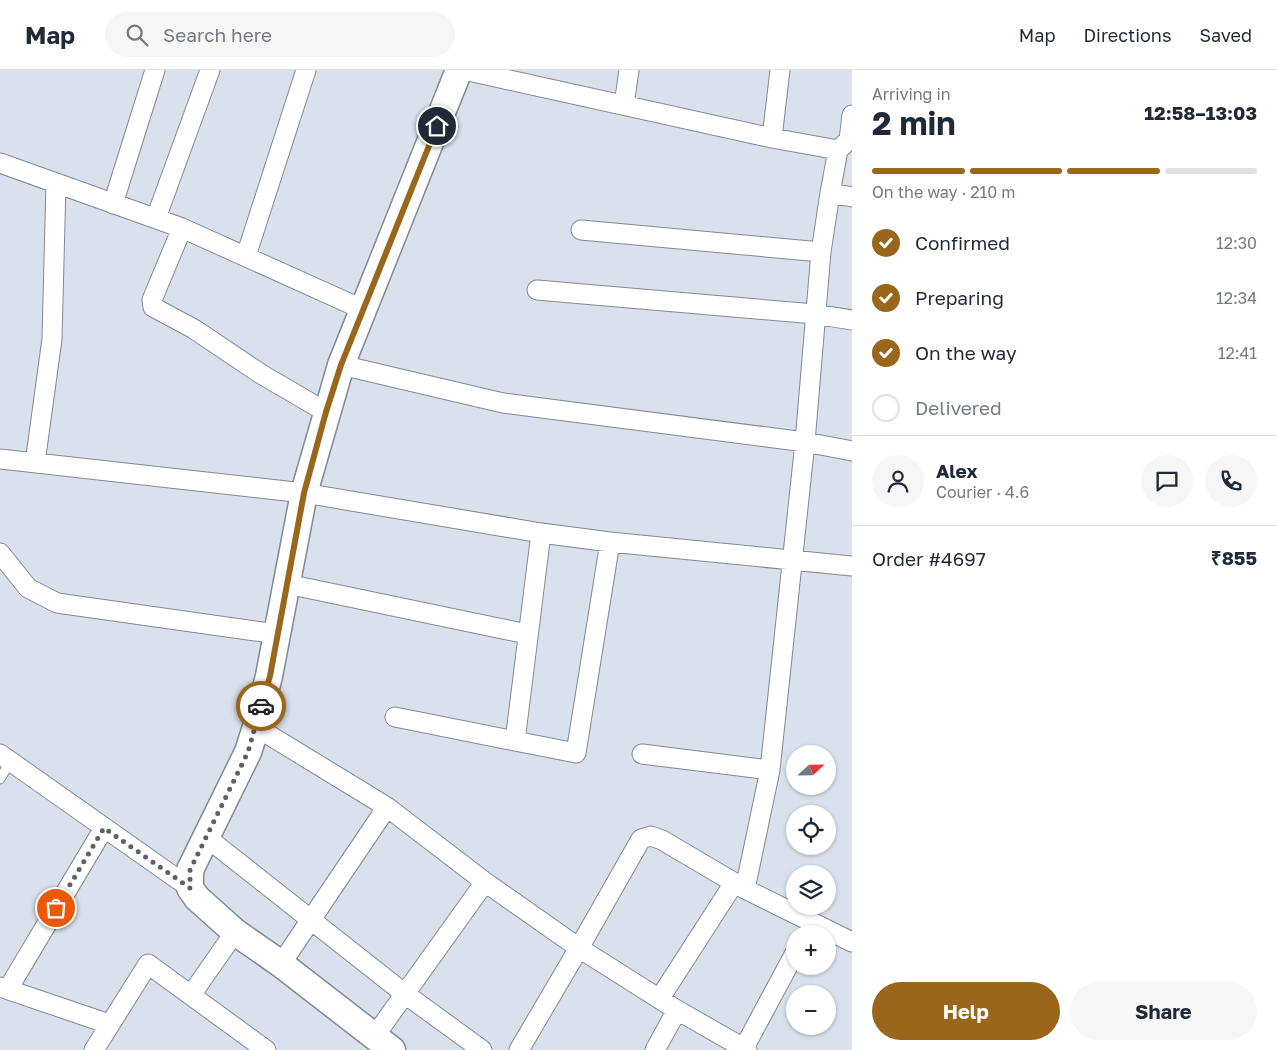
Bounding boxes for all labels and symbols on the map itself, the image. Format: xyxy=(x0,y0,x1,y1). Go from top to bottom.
pin xyxy=(416,105,458,147)
courier xyxy=(236,681,286,731)
north arrow xyxy=(786,745,836,795)
pin xyxy=(35,887,77,929)

